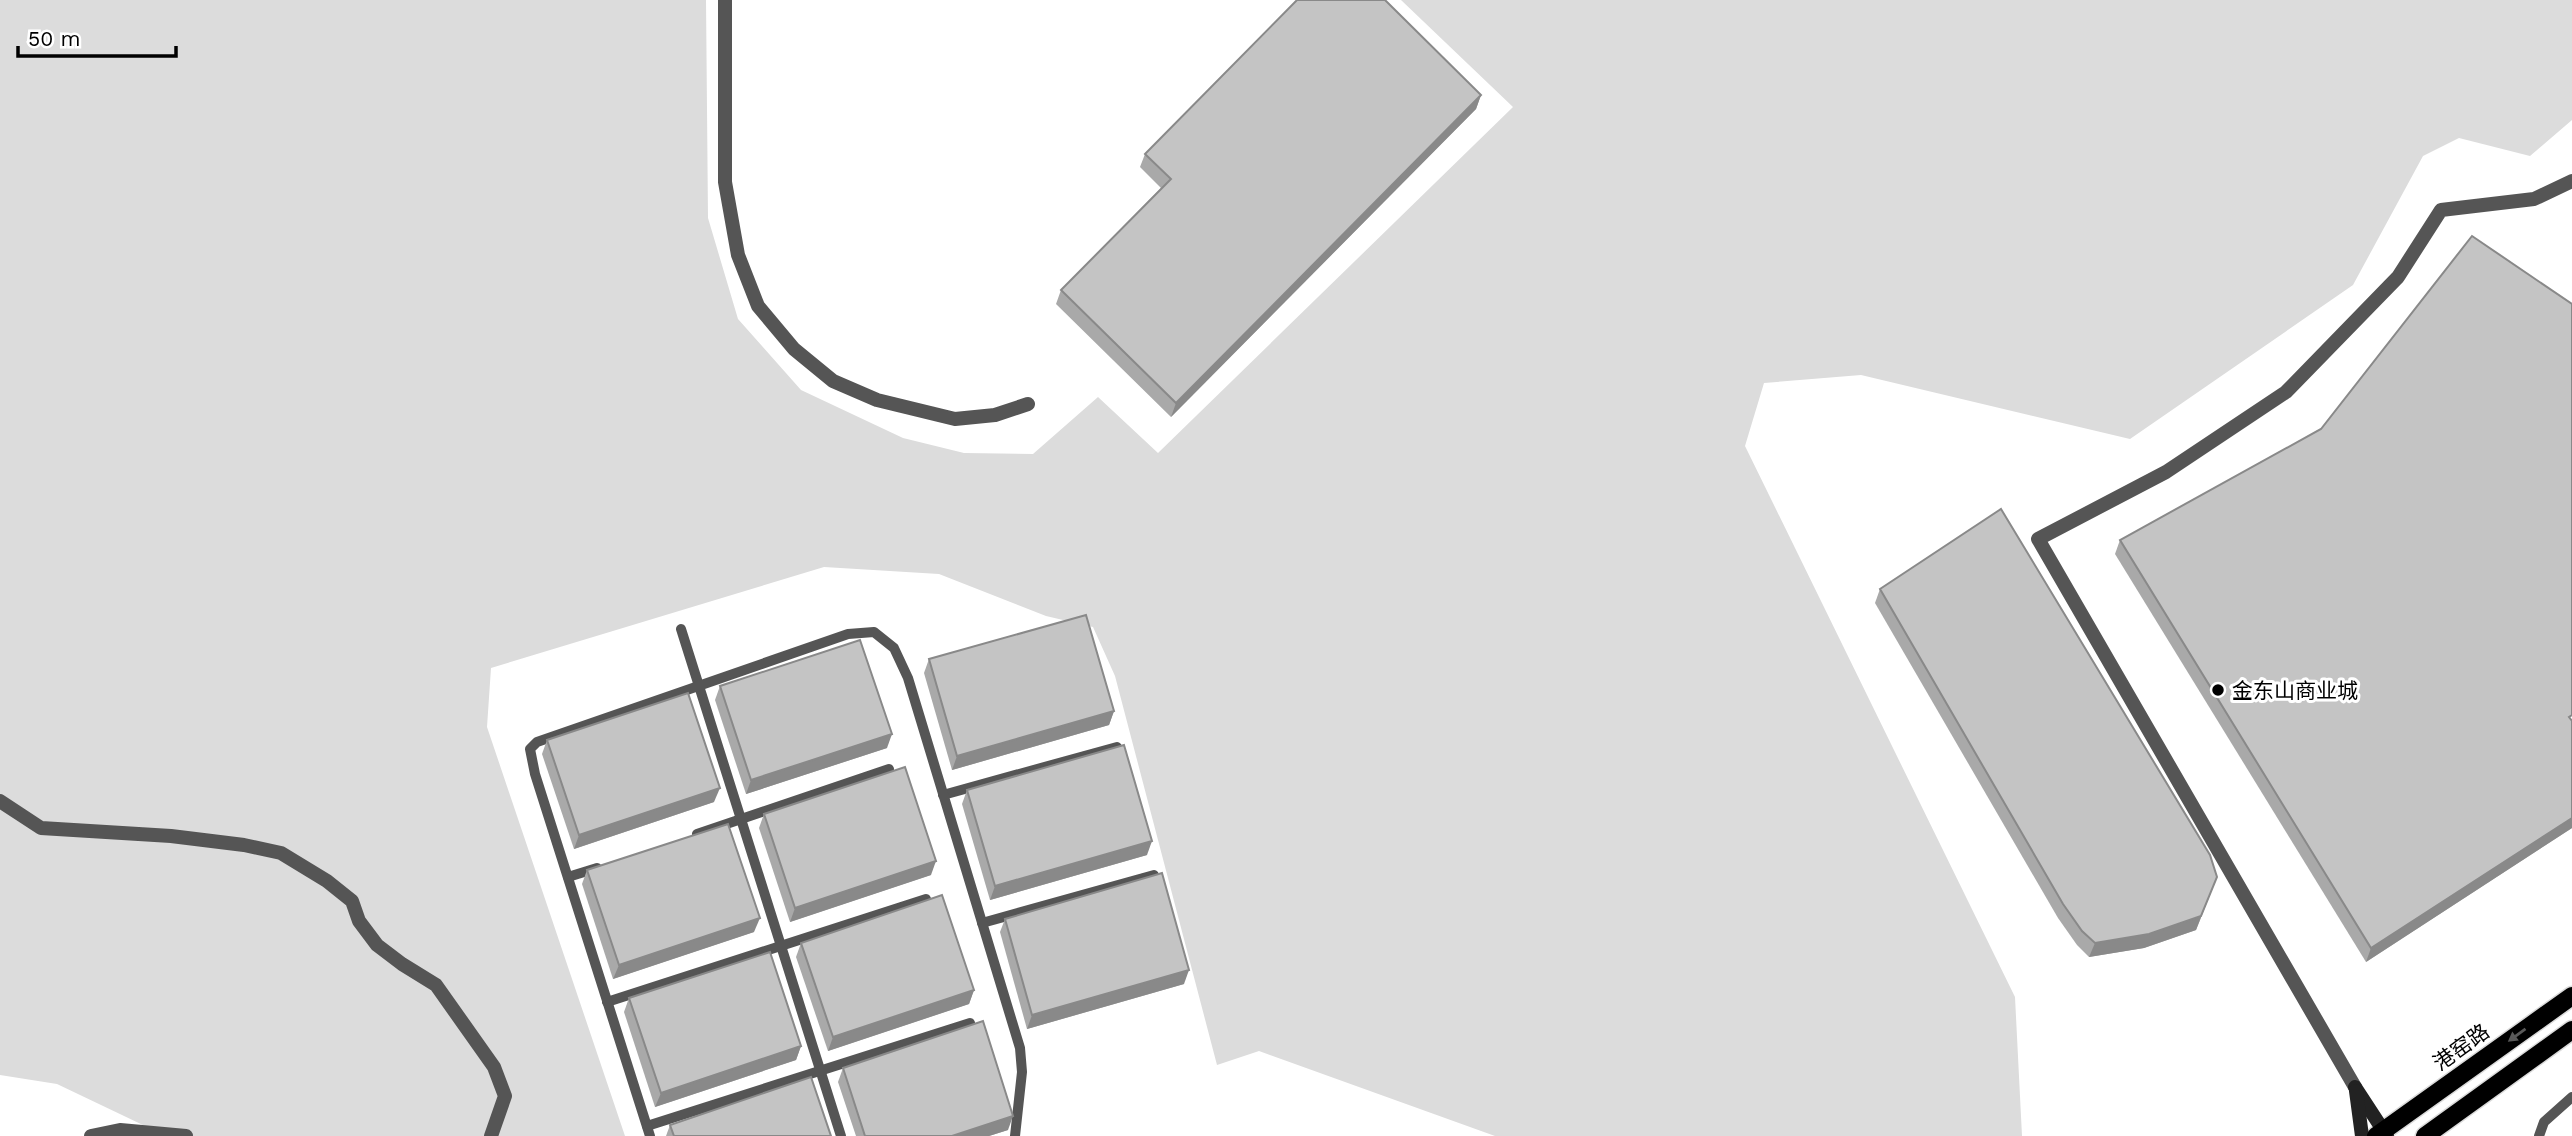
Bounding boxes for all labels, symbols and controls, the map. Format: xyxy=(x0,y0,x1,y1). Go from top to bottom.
scale bar xyxy=(18,14,175,58)
text: 50 m xyxy=(28,26,80,51)
place label: 金东山商业城 xyxy=(2232,678,2358,703)
marker: 金东山商业城 xyxy=(2210,682,2226,698)
street label: 港窑路 xyxy=(2428,1018,2494,1076)
one-way arrow xyxy=(2508,1028,2526,1042)

